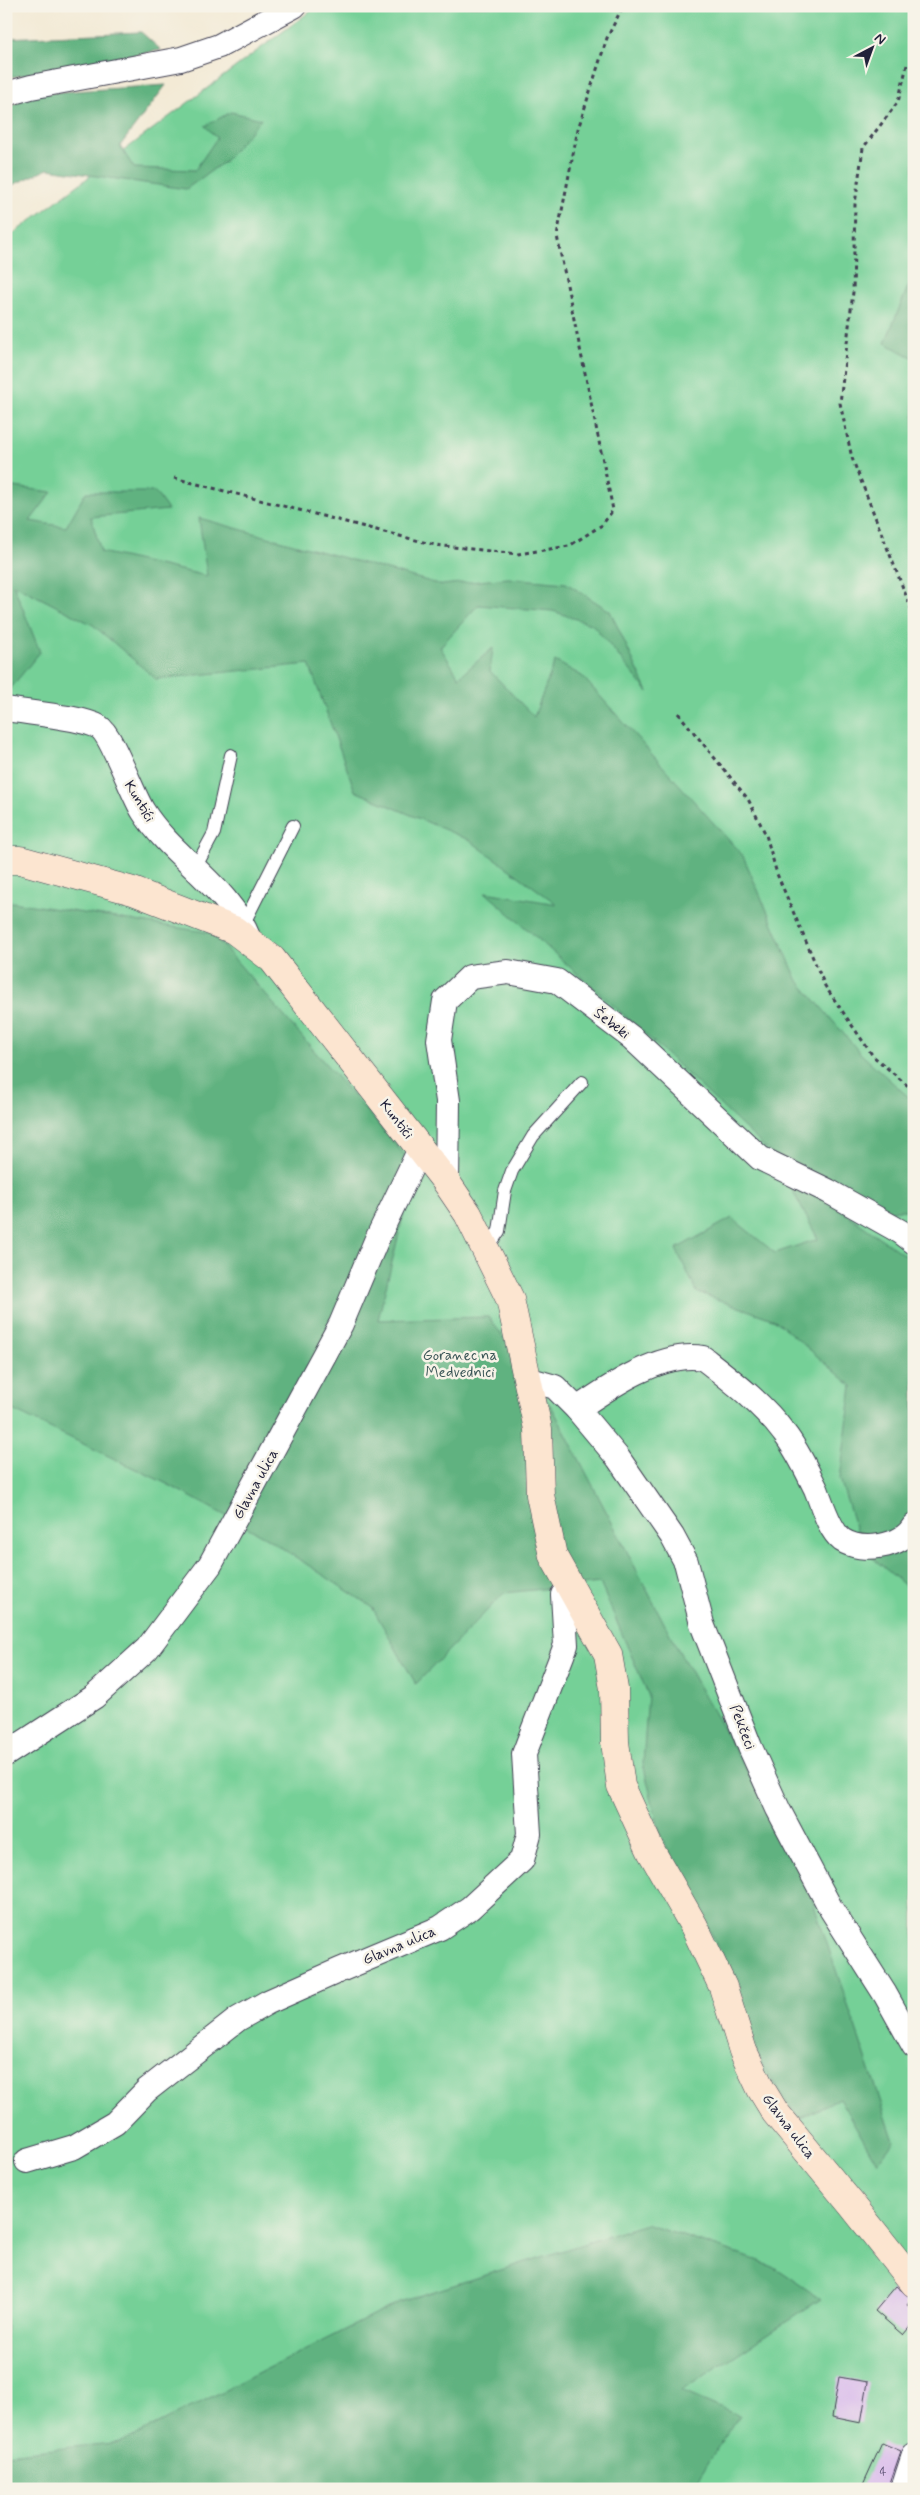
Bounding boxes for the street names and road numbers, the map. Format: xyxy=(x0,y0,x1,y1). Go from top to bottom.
street label: Kuntići xyxy=(119,777,159,826)
street label: Šebeki xyxy=(589,1004,634,1044)
street label: Kuntići xyxy=(374,1096,418,1144)
street label: Glavna ulica xyxy=(228,1446,284,1523)
street label: Pekčeci xyxy=(724,1702,760,1753)
street label: Glavna ulica xyxy=(360,1921,439,1970)
street label: Glavna ulica xyxy=(757,2090,820,2164)

